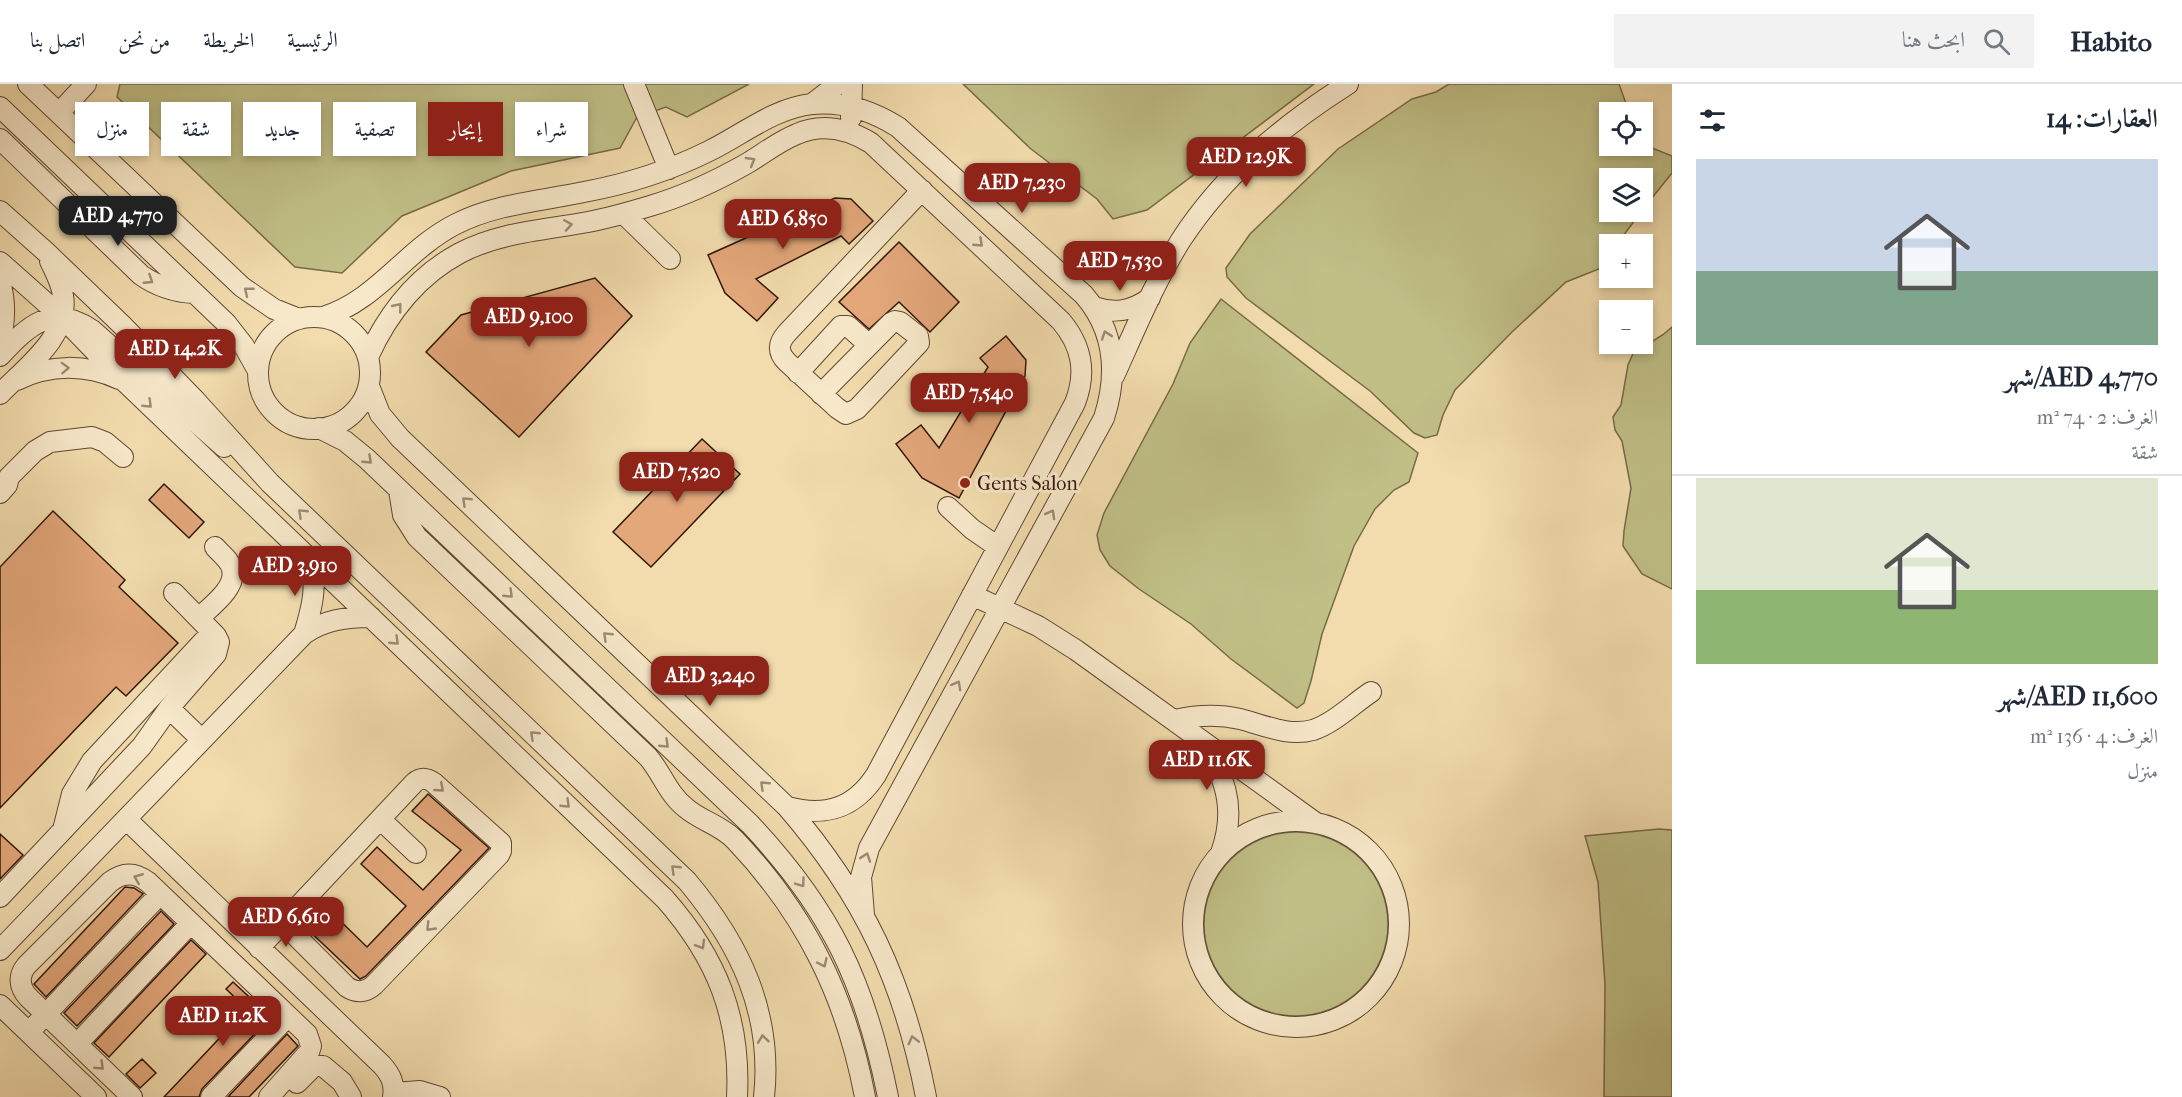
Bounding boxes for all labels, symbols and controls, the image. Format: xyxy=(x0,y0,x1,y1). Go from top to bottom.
search box xyxy=(1614,14,2034,68)
icon: search xyxy=(1980,25,2013,58)
text: Habito xyxy=(2070,25,2152,58)
text: ابحث هنا xyxy=(1902,27,1965,53)
text: اتصل بنا xyxy=(30,28,85,52)
text: من نحن xyxy=(118,28,170,52)
text: الخريطة xyxy=(203,28,254,52)
text: الرئيسية xyxy=(287,28,338,52)
chip: منزل xyxy=(75,102,149,156)
chip: شقة xyxy=(161,102,231,156)
chip: جديد xyxy=(243,102,321,156)
chip: تصفية xyxy=(333,102,416,156)
chip: إيجار xyxy=(428,102,503,156)
chip: شراء xyxy=(515,102,588,156)
map controls xyxy=(1599,102,1653,354)
button: locate xyxy=(1599,102,1653,156)
text: العقارات: 14 xyxy=(2046,103,2158,134)
icon: filters xyxy=(1696,104,1729,137)
pin: AED 12.9K xyxy=(1177,137,1315,188)
text: AED 12.9K xyxy=(1201,145,1291,168)
one-way arrow xyxy=(745,157,755,168)
pin: AED 7,230 xyxy=(953,163,1091,214)
button: layers xyxy=(1599,168,1653,222)
text: AED 7,230 xyxy=(978,171,1066,194)
pin: AED 4,770 xyxy=(49,196,187,247)
icon: home xyxy=(1873,198,1981,306)
pin: AED 6,850 xyxy=(714,199,852,250)
text: AED 4,770 xyxy=(73,204,163,227)
text: AED 6,850 xyxy=(738,207,828,230)
one-way arrow xyxy=(563,220,573,232)
button: + xyxy=(1599,234,1653,288)
one-way arrow xyxy=(971,236,982,247)
pin: AED 7,530 xyxy=(1051,241,1189,292)
text: AED 7,530 xyxy=(1077,249,1163,272)
one-way arrow xyxy=(143,273,154,284)
one-way arrow xyxy=(243,288,254,299)
pin: AED 9,100 xyxy=(460,297,598,348)
button: − xyxy=(1599,300,1653,354)
one-way arrow xyxy=(390,302,401,313)
text: AED 9,100 xyxy=(485,305,573,328)
pin: AED 14.2K xyxy=(106,329,244,380)
one-way arrow xyxy=(1101,330,1114,341)
text: AED 14.2K xyxy=(129,337,221,360)
one-way arrow xyxy=(61,362,70,374)
text: AED 4,770/شهر xyxy=(2004,362,2158,393)
pin: AED 7,540 xyxy=(900,373,1038,424)
text: AED 7,540 xyxy=(925,381,1013,404)
one-way arrow xyxy=(140,397,151,408)
text: الغرف: 2 · 74 m² xyxy=(2037,406,2158,429)
text: شقة xyxy=(2132,441,2158,464)
pin: AED 7,520 xyxy=(608,452,746,503)
one-way arrow xyxy=(361,453,371,464)
text: AED 7,520 xyxy=(633,460,721,483)
place label: Gents Salon xyxy=(977,472,1078,495)
marker: Gents Salon xyxy=(958,476,972,490)
one-way arrow xyxy=(462,498,473,509)
one-way arrow xyxy=(298,509,308,520)
one-way arrow xyxy=(1044,510,1055,520)
icon: home xyxy=(1873,517,1981,625)
pin: AED 3,910 xyxy=(226,546,364,597)
text: AED 3,910 xyxy=(252,554,338,577)
one-way arrow xyxy=(501,587,512,598)
one-way arrow xyxy=(604,632,614,643)
one-way arrow xyxy=(388,633,399,644)
pin: AED 3,240 xyxy=(641,656,779,707)
text: AED 3,240 xyxy=(665,664,755,687)
one-way arrow xyxy=(950,681,961,691)
text: AED 11,600/شهر xyxy=(1997,681,2158,712)
text: الغرف: 4 · 136 m² xyxy=(2030,725,2158,748)
one-way arrow xyxy=(530,731,541,742)
one-way arrow xyxy=(658,736,669,747)
pin: AED 11.6K xyxy=(1138,740,1276,791)
text: AED 11.6K xyxy=(1163,748,1251,771)
text: منزل xyxy=(2127,760,2158,783)
one-way arrow xyxy=(433,781,444,792)
one-way arrow xyxy=(760,781,770,792)
one-way arrow xyxy=(559,797,570,808)
one-way arrow xyxy=(858,852,871,863)
one-way arrow xyxy=(671,866,682,877)
one-way arrow xyxy=(133,873,144,885)
one-way arrow xyxy=(793,877,804,888)
pin: AED 6,610 xyxy=(217,897,355,948)
text: AED 6,610 xyxy=(242,905,330,928)
one-way arrow xyxy=(426,920,437,931)
one-way arrow xyxy=(693,939,705,949)
one-way arrow xyxy=(815,957,827,968)
pin: AED 11.2K xyxy=(154,996,292,1047)
text: AED 11.2K xyxy=(179,1004,267,1027)
one-way arrow xyxy=(757,1034,770,1043)
one-way arrow xyxy=(908,1035,921,1045)
one-way arrow xyxy=(93,1059,104,1070)

